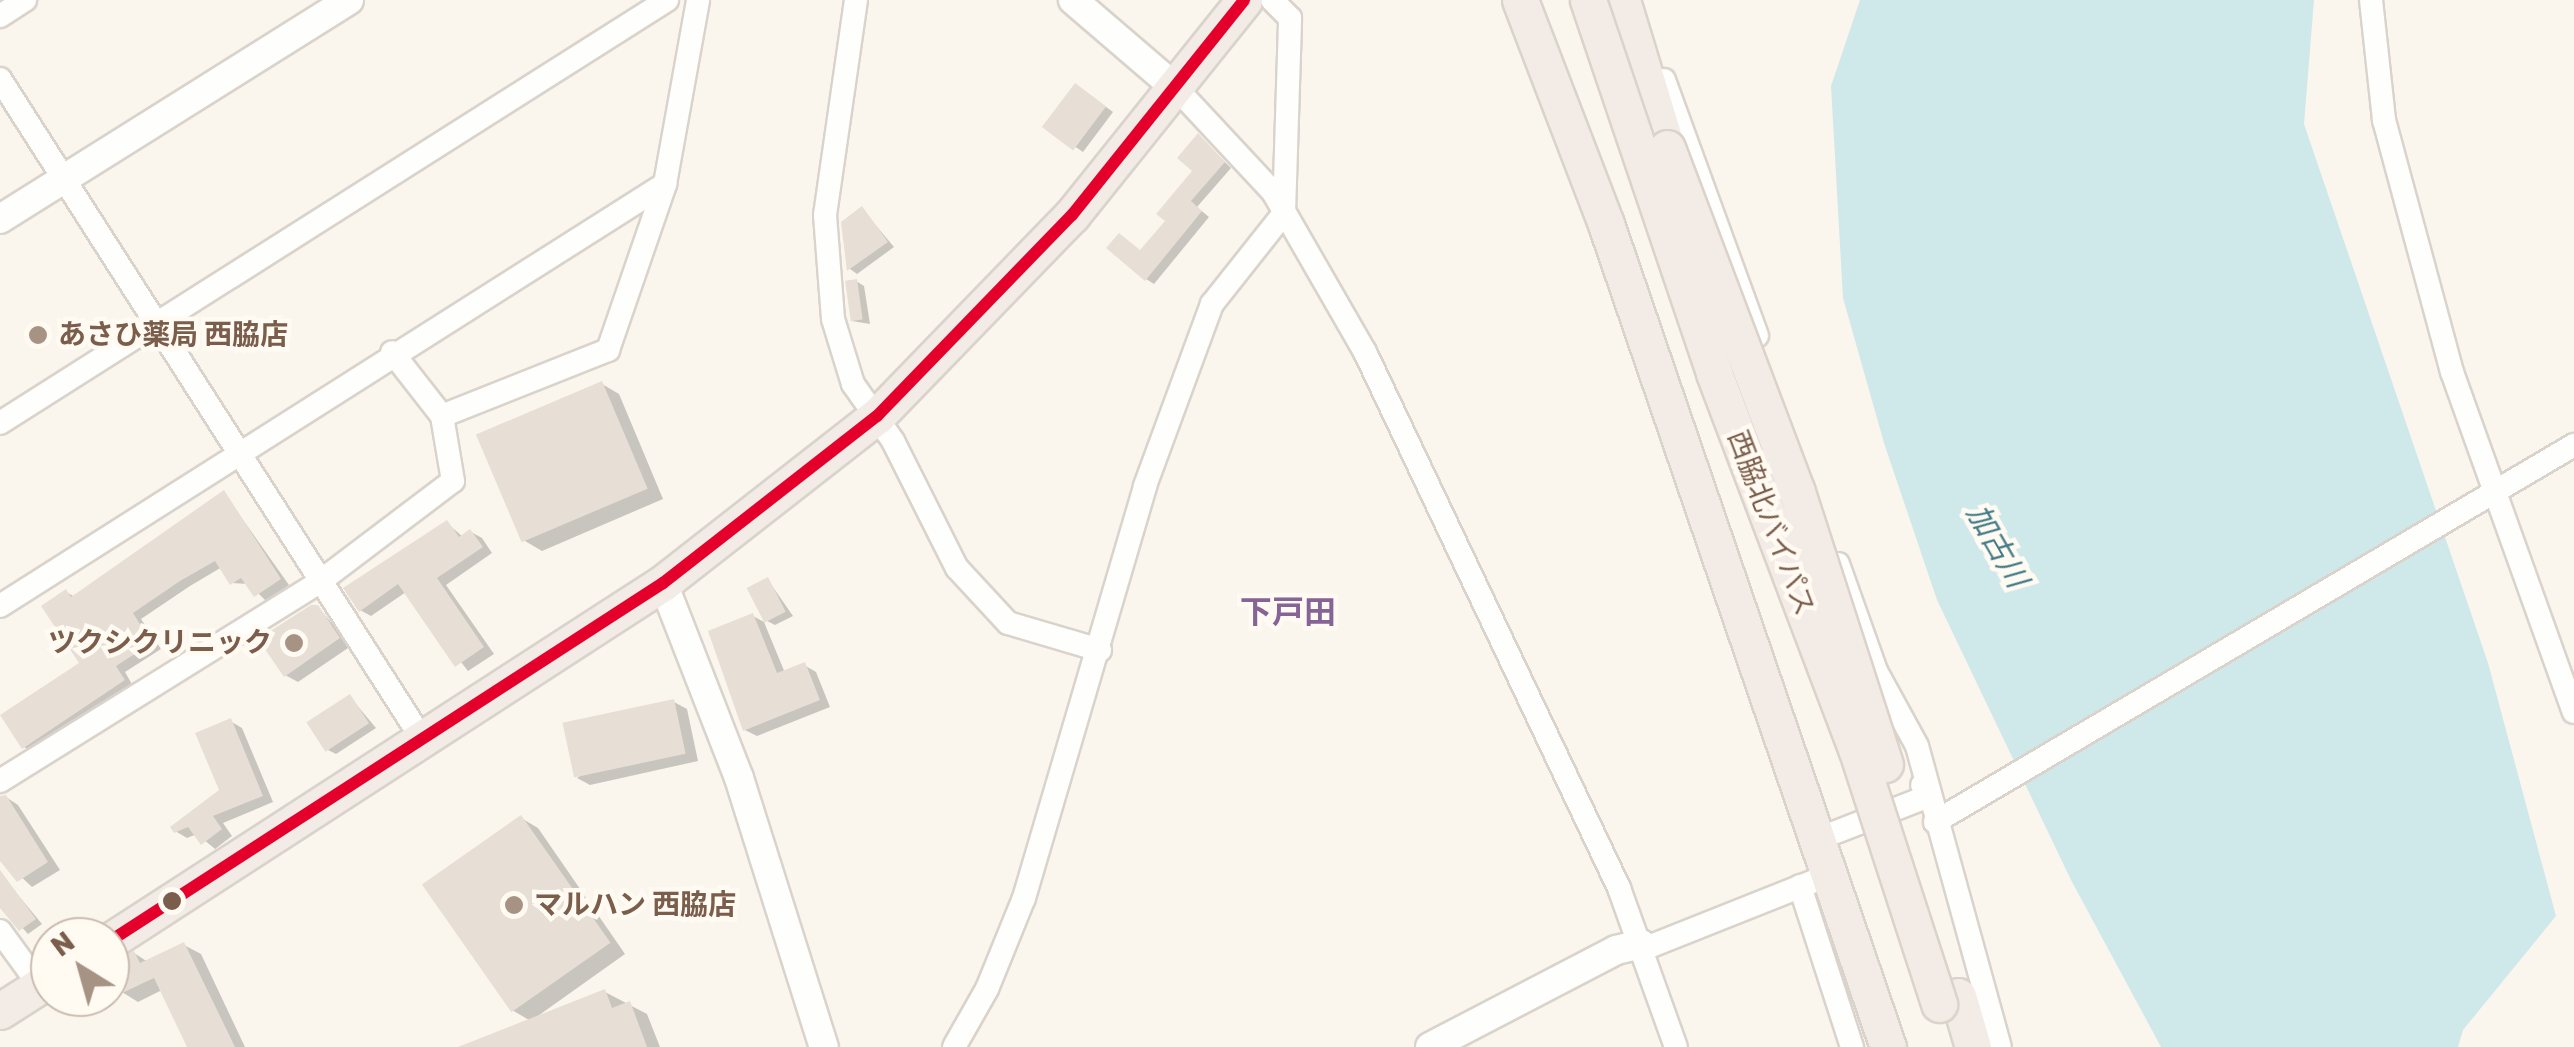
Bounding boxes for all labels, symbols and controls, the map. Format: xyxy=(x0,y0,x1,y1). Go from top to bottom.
place label: あさひ薬局 西脇店 xyxy=(58,318,288,352)
marker: あさひ薬局 西脇店 xyxy=(27,324,49,346)
street label: 西脇北バイパス xyxy=(1720,425,1822,621)
water label: 加古川 xyxy=(1959,498,2035,594)
district label: 下戸田 xyxy=(1240,593,1336,631)
place label: ツクシクリニック xyxy=(48,626,272,660)
marker: ツクシクリニック xyxy=(281,630,307,656)
place label: マルハン 西脇店 xyxy=(534,888,736,922)
unlabelled marker xyxy=(162,891,182,911)
marker: マルハン 西脇店 xyxy=(503,894,525,916)
north arrow xyxy=(30,917,130,1017)
text: N xyxy=(45,925,81,963)

